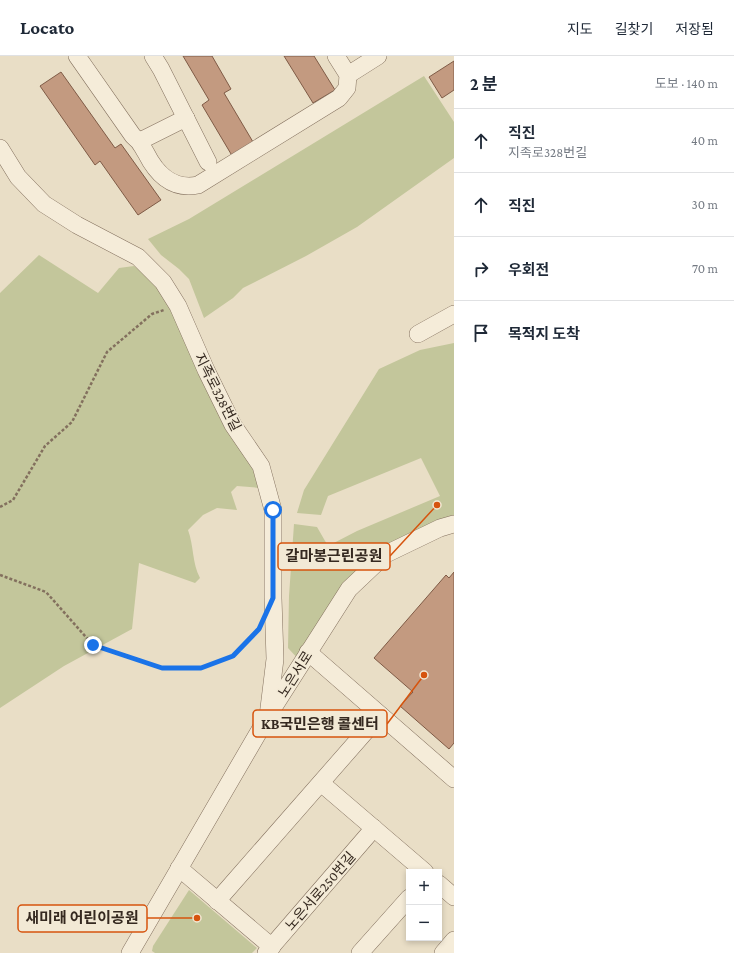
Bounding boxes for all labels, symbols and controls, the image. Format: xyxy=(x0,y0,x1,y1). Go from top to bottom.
text: Locato xyxy=(20,17,74,38)
text: 지도 xyxy=(567,21,593,37)
text: 길찾기 xyxy=(615,21,653,37)
text: 저장됨 xyxy=(675,21,714,37)
text: 2 분 xyxy=(470,75,498,94)
text: 도보 · 140 m xyxy=(655,76,718,91)
text: 직진 xyxy=(508,125,536,141)
icon: ahead xyxy=(470,130,492,152)
text: 40 m xyxy=(691,133,718,148)
text: 지족로328번길 xyxy=(508,145,587,160)
icon: ahead xyxy=(470,194,492,216)
text: 30 m xyxy=(692,197,718,212)
text: 직진 xyxy=(508,198,536,214)
icon: right xyxy=(470,258,492,280)
text: 70 m xyxy=(692,261,718,276)
text: 우회전 xyxy=(508,262,549,278)
icon: arrive xyxy=(470,322,492,344)
text: 목적지 도착 xyxy=(508,326,580,342)
street label: 지족로328번길 xyxy=(192,350,244,434)
route start xyxy=(264,501,282,519)
callout: 갈마봉근린공원 xyxy=(278,543,390,570)
text: 갈마봉근린공원 xyxy=(286,548,382,564)
route end xyxy=(84,636,102,654)
street label: 노은서로 xyxy=(275,648,315,700)
callout: KB국민은행 콜센터 xyxy=(253,710,387,737)
text: KB국민은행 콜센터 xyxy=(261,716,379,732)
street label: 노은서로250번길 xyxy=(282,849,358,933)
map controls xyxy=(406,869,442,941)
button: + xyxy=(406,869,442,905)
callout: 새미래 어린이공원 xyxy=(18,905,147,932)
button: − xyxy=(406,905,442,941)
text: 새미래 어린이공원 xyxy=(25,910,139,926)

